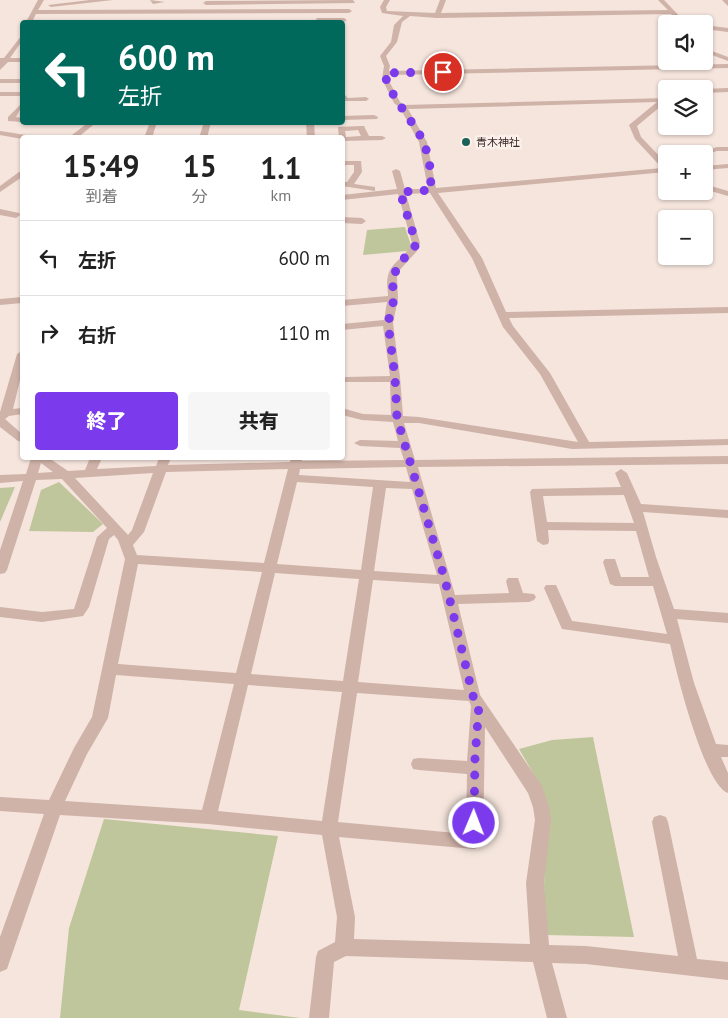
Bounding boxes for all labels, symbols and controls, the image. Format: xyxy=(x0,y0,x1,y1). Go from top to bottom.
map controls xyxy=(658,15,713,265)
button: sound xyxy=(658,15,713,70)
text: 600 m xyxy=(118,34,215,80)
icon: left xyxy=(35,40,100,105)
pin xyxy=(422,51,464,93)
icon: arrive xyxy=(429,58,457,86)
button: layers xyxy=(658,80,713,135)
text: 左折 xyxy=(118,82,162,110)
place label: 青木神社 xyxy=(476,135,520,149)
marker: 青木神社 xyxy=(460,136,472,148)
button: + xyxy=(658,145,713,200)
text: 15:49 xyxy=(63,146,139,185)
text: 15 xyxy=(183,146,217,185)
text: 1.1 xyxy=(260,148,302,187)
text: km xyxy=(271,185,291,205)
text: 到着 xyxy=(85,186,117,206)
text: 分 xyxy=(192,186,208,206)
button: − xyxy=(658,210,713,265)
icon: left xyxy=(35,244,63,272)
text: 600 m xyxy=(278,246,330,270)
text: 左折 xyxy=(78,248,116,272)
icon: right xyxy=(35,319,63,347)
text: 110 m xyxy=(278,321,330,345)
text: 右折 xyxy=(78,323,116,347)
button: 終了 xyxy=(35,392,178,450)
button: 共有 xyxy=(188,392,330,450)
position arrow xyxy=(447,796,499,848)

